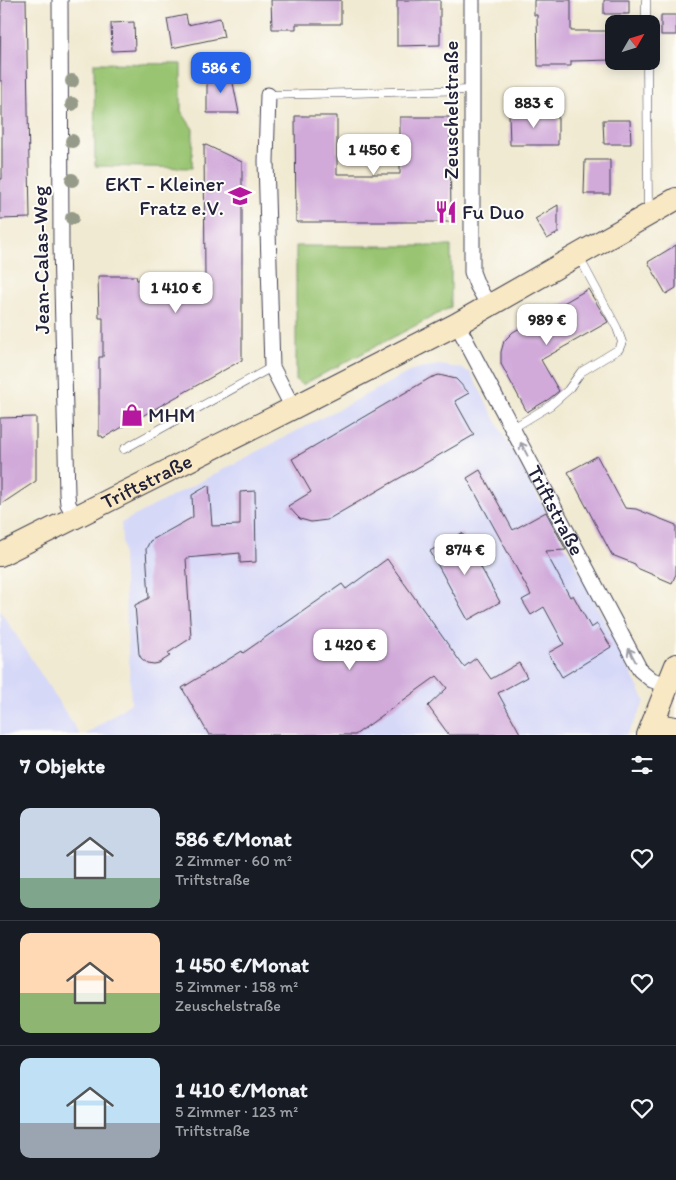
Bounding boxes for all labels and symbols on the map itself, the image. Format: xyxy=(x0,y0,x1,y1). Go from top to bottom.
north arrow xyxy=(605,15,660,70)
street label: Zeuschelstraße xyxy=(438,41,463,179)
pin: 586 € xyxy=(186,52,256,94)
pin: 883 € xyxy=(499,86,569,129)
pin: 1 450 € xyxy=(328,134,420,176)
place label: EKT - Kleiner Fratz e.V. xyxy=(105,171,225,220)
school or university icon: EKT - Kleiner Fratz e.V. xyxy=(227,183,253,209)
street label: Jean-Calas-Weg xyxy=(27,185,54,335)
restaurant icon: Fu Duo xyxy=(433,199,459,225)
place label: Fu Duo xyxy=(462,199,524,224)
pin: 1 410 € xyxy=(130,272,222,314)
pin: 989 € xyxy=(512,304,582,346)
shop icon: MHM xyxy=(119,402,145,428)
place label: MHM xyxy=(148,402,195,427)
one-way arrow xyxy=(519,442,529,457)
street label: Triftstraße xyxy=(97,448,196,514)
street label: Triftstraße xyxy=(522,461,590,560)
pin: 874 € xyxy=(430,534,500,576)
pin: 1 420 € xyxy=(304,628,396,671)
one-way arrow xyxy=(627,648,636,663)

